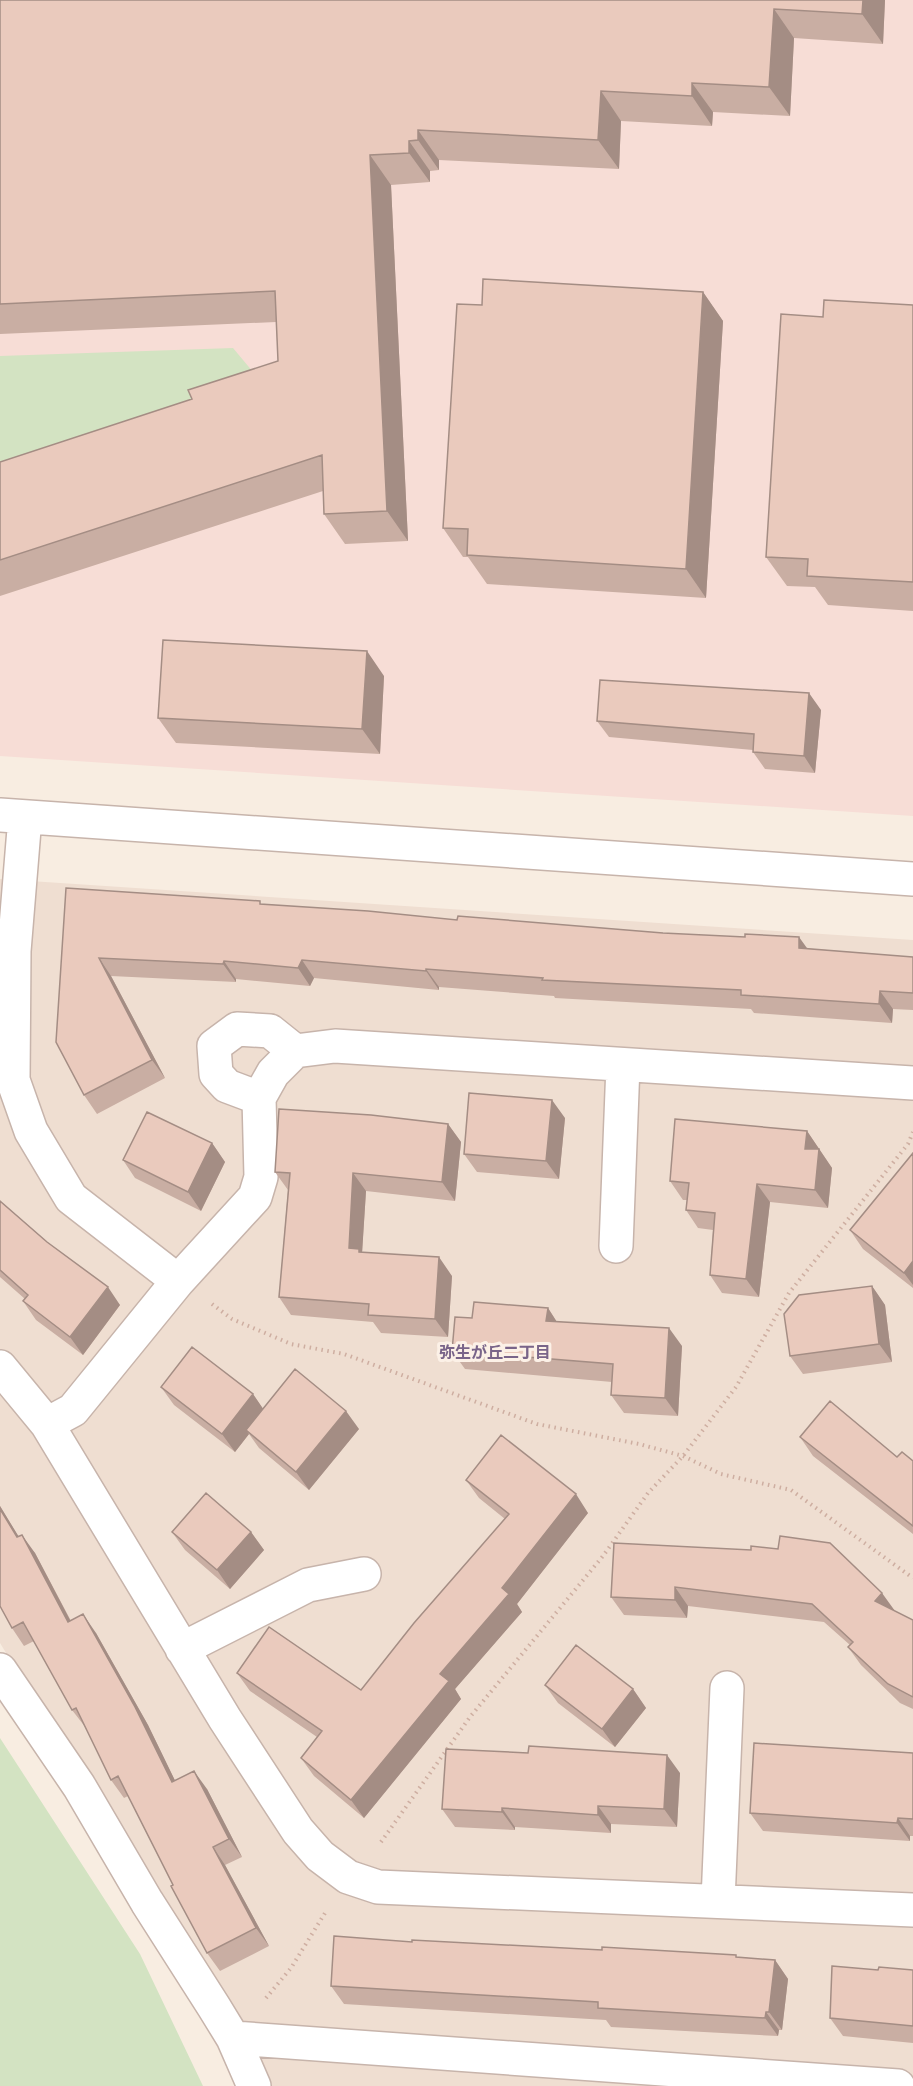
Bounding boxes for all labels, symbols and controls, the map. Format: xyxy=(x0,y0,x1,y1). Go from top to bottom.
district label: 弥生が丘二丁目 xyxy=(439,1343,551,1362)

